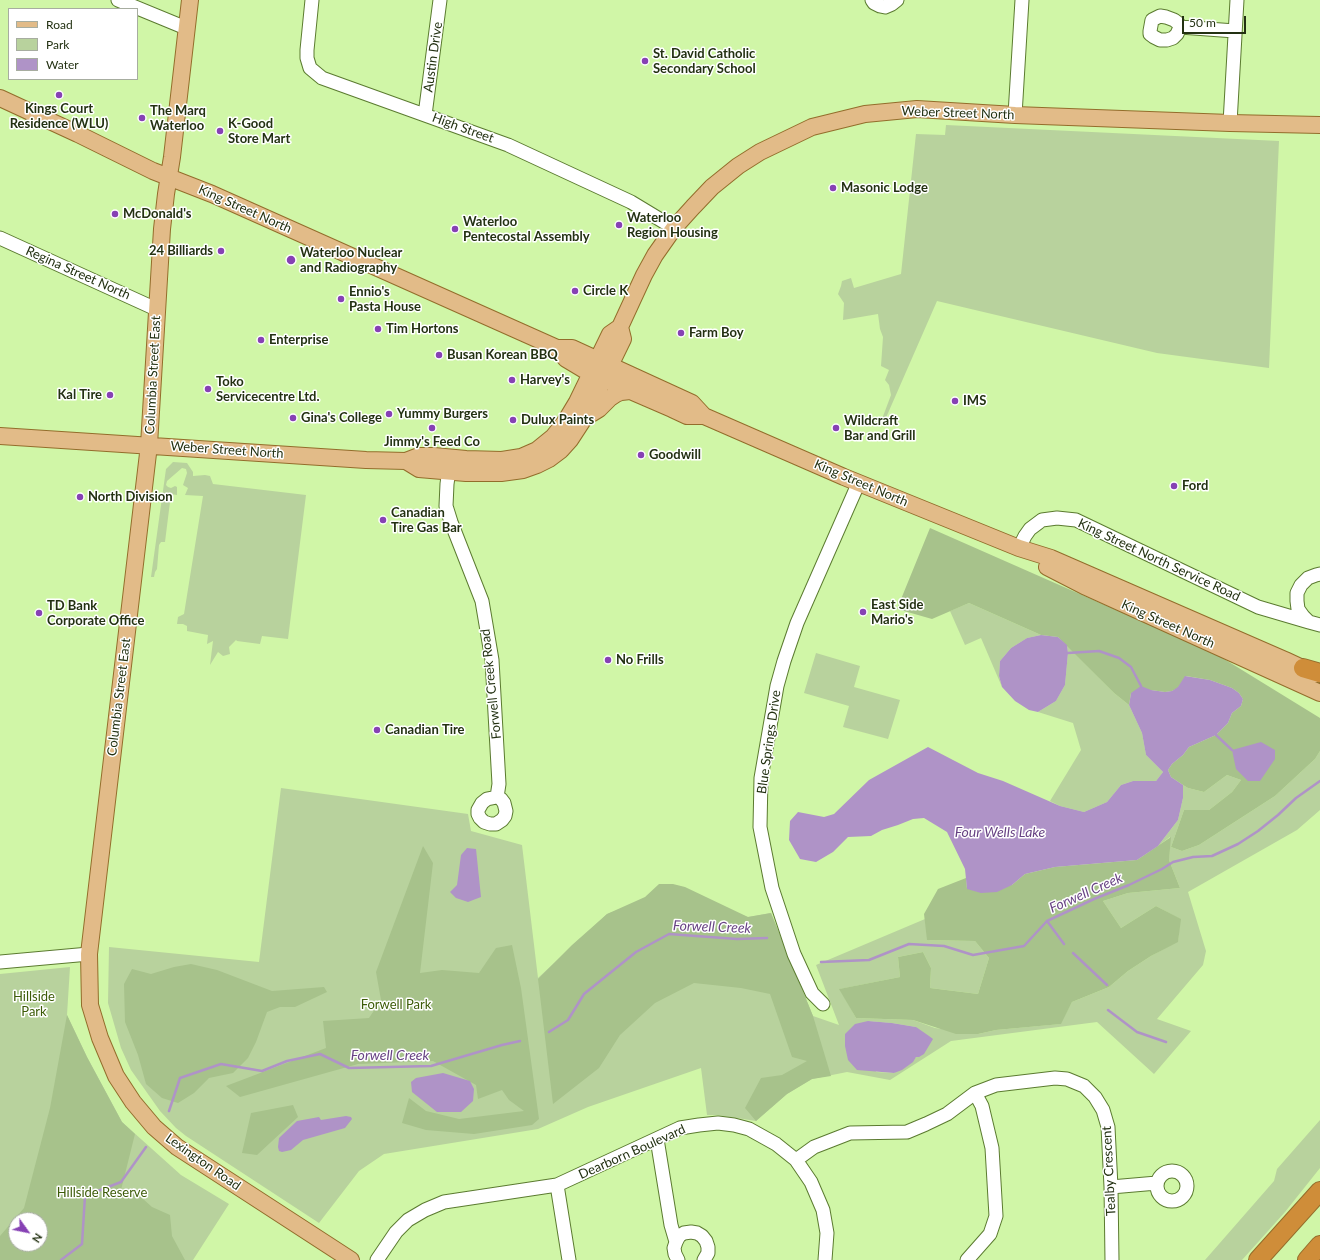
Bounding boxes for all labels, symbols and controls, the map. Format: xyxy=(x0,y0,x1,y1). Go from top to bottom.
legend xyxy=(8,8,138,80)
scale bar xyxy=(1184,8,1248,34)
text: 50 m xyxy=(1189,15,1216,30)
text: Road xyxy=(46,17,73,32)
street label: Austin Drive xyxy=(420,21,446,93)
text: Park xyxy=(46,37,69,52)
place label: St. David Catholic Secondary School xyxy=(653,46,756,77)
marker: St. David Catholic Secondary School xyxy=(640,56,650,66)
text: Water xyxy=(46,57,79,72)
marker: Kings Court Residence (WLU) xyxy=(54,90,64,100)
place label: Kings Court Residence (WLU) xyxy=(10,101,108,132)
place label: The Marq Waterloo xyxy=(150,103,206,134)
street label: Weber Street North xyxy=(901,103,1015,123)
street label: High Street xyxy=(430,110,496,146)
marker: The Marq Waterloo xyxy=(137,113,147,123)
place label: K-Good Store Mart xyxy=(228,116,290,147)
marker: K-Good Store Mart xyxy=(215,126,225,136)
place label: Masonic Lodge xyxy=(841,180,928,196)
street label: King Street North xyxy=(196,181,294,237)
marker: Masonic Lodge xyxy=(828,183,838,193)
place label: McDonald's xyxy=(123,206,191,222)
marker: McDonald's xyxy=(110,209,120,219)
place label: Waterloo Region Housing xyxy=(627,210,718,241)
place label: Waterloo Pentecostal Assembly xyxy=(463,214,590,245)
marker: Waterloo Region Housing xyxy=(614,220,624,230)
marker: Waterloo Pentecostal Assembly xyxy=(450,224,460,234)
street label: Regina Street North xyxy=(23,243,133,303)
place label: 24 Billiards xyxy=(149,243,213,259)
place label: Waterloo Nuclear and Radiography xyxy=(300,245,402,276)
marker: 24 Billiards xyxy=(216,246,226,256)
marker: Waterloo Nuclear and Radiography xyxy=(285,254,297,266)
place label: Circle K xyxy=(583,283,628,299)
place label: Ennio's Pasta House xyxy=(349,284,421,315)
marker: Circle K xyxy=(570,286,580,296)
marker: Ennio's Pasta House xyxy=(336,294,346,304)
street label: Columbia Street East xyxy=(142,315,164,435)
place label: Tim Hortons xyxy=(386,321,459,337)
marker: Tim Hortons xyxy=(373,324,383,334)
place label: Farm Boy xyxy=(689,325,744,341)
marker: Farm Boy xyxy=(676,328,686,338)
place label: Enterprise xyxy=(269,332,328,348)
marker: Enterprise xyxy=(256,335,266,345)
place label: Busan Korean BBQ xyxy=(447,347,558,363)
marker: Busan Korean BBQ xyxy=(434,350,444,360)
place label: Harvey's xyxy=(520,372,570,388)
place label: Toko Servicecentre Ltd. xyxy=(216,374,320,405)
marker: Harvey's xyxy=(507,375,517,385)
marker: Toko Servicecentre Ltd. xyxy=(203,384,213,394)
place label: Kal Tire xyxy=(57,387,102,403)
marker: Kal Tire xyxy=(105,390,115,400)
place label: IMS xyxy=(963,393,986,409)
marker: IMS xyxy=(950,396,960,406)
place label: Yummy Burgers xyxy=(397,406,488,422)
marker: Yummy Burgers xyxy=(384,409,394,419)
place label: Gina's College xyxy=(301,410,382,426)
place label: Dulux Paints xyxy=(521,412,594,428)
marker: Gina's College xyxy=(288,413,298,423)
place label: Wildcraft Bar and Grill xyxy=(844,413,915,444)
marker: Dulux Paints xyxy=(508,415,518,425)
marker: Jimmy's Feed Co xyxy=(427,423,437,433)
marker: Wildcraft Bar and Grill xyxy=(831,423,841,433)
place label: Jimmy's Feed Co xyxy=(384,434,480,450)
street label: Weber Street North xyxy=(170,438,284,462)
place label: Goodwill xyxy=(649,447,701,463)
marker: Goodwill xyxy=(636,450,646,460)
street label: King Street North xyxy=(812,456,910,510)
place label: Ford xyxy=(1182,478,1208,494)
marker: Ford xyxy=(1169,481,1179,491)
place label: North Division xyxy=(88,489,173,505)
marker: North Division xyxy=(75,492,85,502)
place label: Canadian Tire Gas Bar xyxy=(391,505,462,536)
marker: Canadian Tire Gas Bar xyxy=(378,515,388,525)
street label: King Street North Service Road xyxy=(1075,515,1243,605)
street label: King Street North xyxy=(1119,596,1217,652)
place label: East Side Mario's xyxy=(871,597,923,628)
place label: TD Bank Corporate Office xyxy=(47,598,144,629)
marker: East Side Mario's xyxy=(858,607,868,617)
marker: TD Bank Corporate Office xyxy=(34,608,44,618)
street label: Forwell Creek Road xyxy=(477,628,505,740)
street label: Columbia Street East xyxy=(104,637,134,757)
place label: No Frills xyxy=(616,652,664,668)
marker: No Frills xyxy=(603,655,613,665)
street label: Blue Springs Drive xyxy=(754,689,784,795)
place label: Canadian Tire xyxy=(385,722,465,738)
marker: Canadian Tire xyxy=(372,725,382,735)
water label: Four Wells Lake xyxy=(955,824,1045,840)
water label: Forwell Creek xyxy=(1047,869,1125,917)
water label: Forwell Creek xyxy=(673,917,751,937)
park label: Hillside Park xyxy=(13,989,55,1020)
park label: Forwell Park xyxy=(361,997,431,1013)
water label: Forwell Creek xyxy=(351,1047,429,1063)
street label: Dearborn Boulevard xyxy=(576,1121,688,1183)
street label: Tealby Crescent xyxy=(1099,1126,1119,1216)
street label: Lexington Road xyxy=(162,1130,244,1194)
park label: Hillside Reserve xyxy=(57,1185,147,1201)
north arrow xyxy=(8,1212,48,1252)
text: N xyxy=(30,1231,45,1245)

